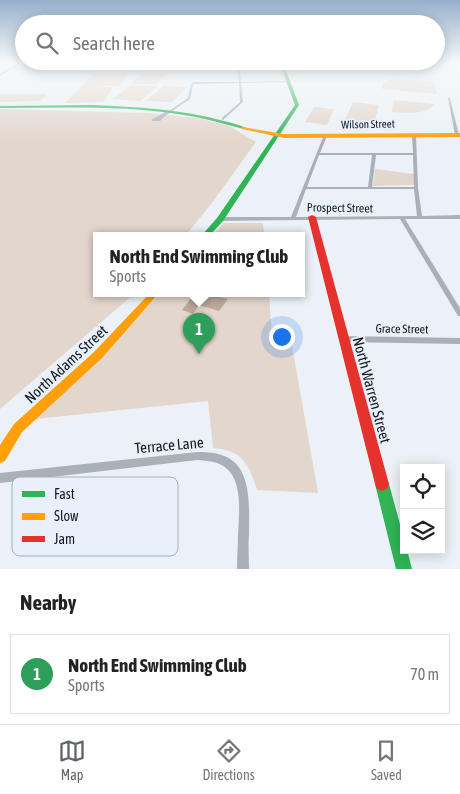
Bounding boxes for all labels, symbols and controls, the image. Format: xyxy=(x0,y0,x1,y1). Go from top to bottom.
search box xyxy=(15,15,445,70)
icon: search xyxy=(33,29,61,57)
text: Search here xyxy=(73,32,155,54)
street label: Wilson Street xyxy=(341,118,395,130)
street label: Prospect Street xyxy=(307,200,374,216)
popup xyxy=(93,232,305,297)
text: North End Swimming Club xyxy=(110,245,288,267)
text: Sports xyxy=(110,267,146,285)
pin: 1 xyxy=(183,313,215,354)
street label: North Adams Street xyxy=(21,322,111,406)
street label: Grace Street xyxy=(375,322,429,336)
your location xyxy=(269,324,295,350)
street label: North Warren Street xyxy=(350,335,394,445)
street label: Terrace Lane xyxy=(134,433,204,456)
map controls xyxy=(400,464,445,554)
button: locate xyxy=(400,464,445,509)
legend xyxy=(12,477,178,556)
text: Fast xyxy=(54,486,75,502)
text: Slow xyxy=(54,508,79,524)
button: layers xyxy=(400,509,445,554)
text: Jam xyxy=(54,531,75,547)
text: Nearby xyxy=(20,590,76,614)
text: North End Swimming Club xyxy=(68,654,247,676)
text: 1 xyxy=(33,665,41,683)
text: 70 m xyxy=(410,665,439,683)
text: Sports xyxy=(68,676,105,694)
tab: Map xyxy=(58,737,86,783)
tab: Directions xyxy=(202,737,255,783)
tab: Saved xyxy=(371,737,402,783)

